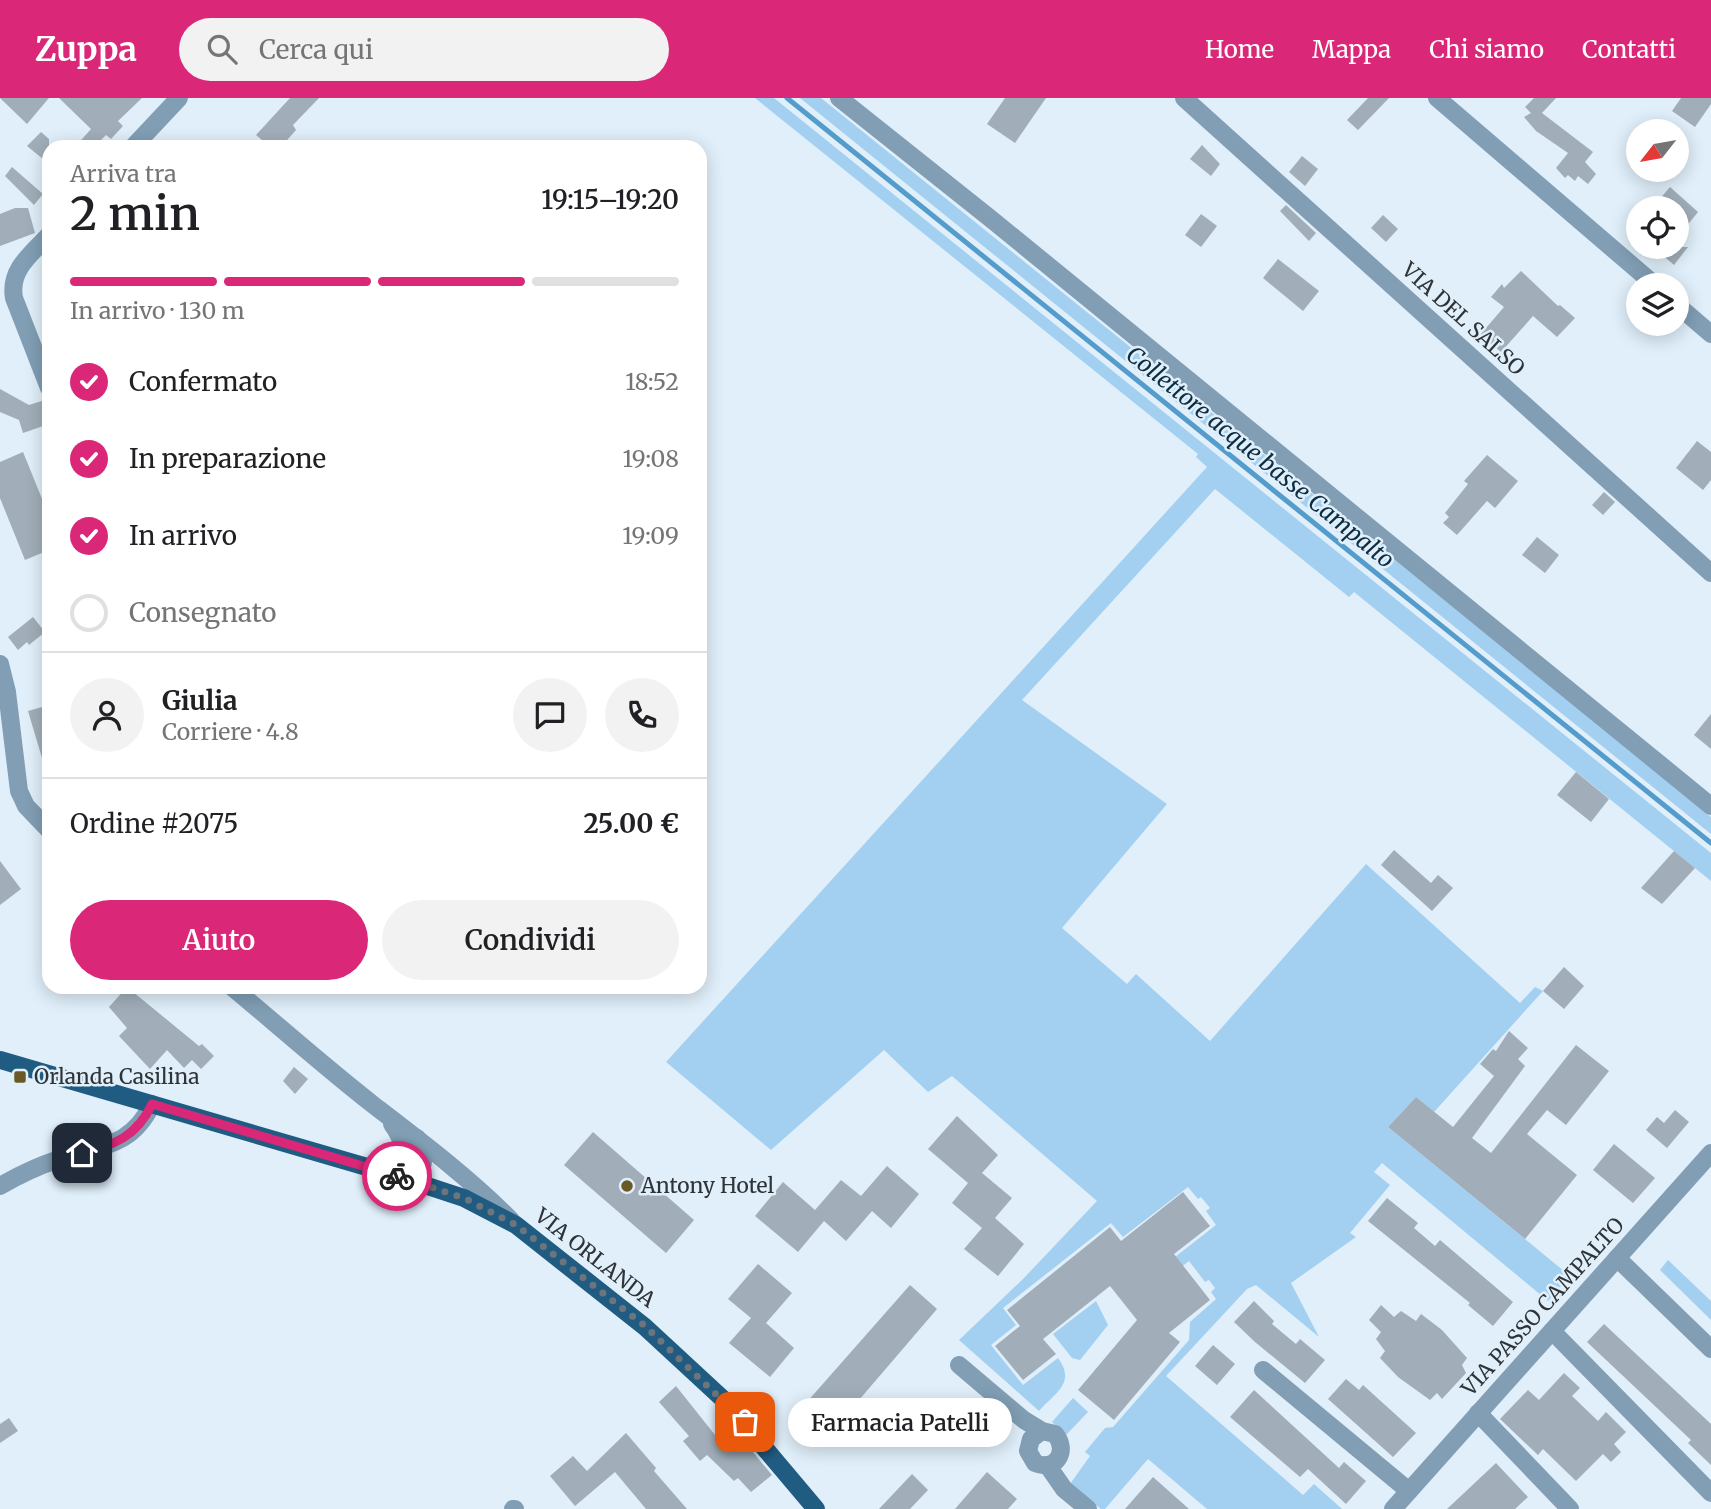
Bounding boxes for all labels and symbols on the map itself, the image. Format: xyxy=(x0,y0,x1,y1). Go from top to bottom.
north arrow xyxy=(1626,119,1689,182)
street label: VIA DEL SALSO xyxy=(1395,256,1531,381)
water label: Collettore acque basse Campalto xyxy=(1120,339,1400,574)
place label: Orlanda Casilina xyxy=(34,1063,199,1090)
marker: Orlanda Casilina xyxy=(12,1069,28,1085)
pin xyxy=(52,1123,112,1183)
courier xyxy=(362,1141,432,1211)
place label: Antony Hotel xyxy=(640,1172,775,1199)
marker: Antony Hotel xyxy=(619,1178,635,1194)
street label: VIA ORLANDA xyxy=(529,1201,661,1313)
street label: VIA PASSO CAMPALTO xyxy=(1455,1212,1630,1402)
pin xyxy=(715,1392,775,1452)
callout: Farmacia Patelli xyxy=(787,1398,1011,1446)

